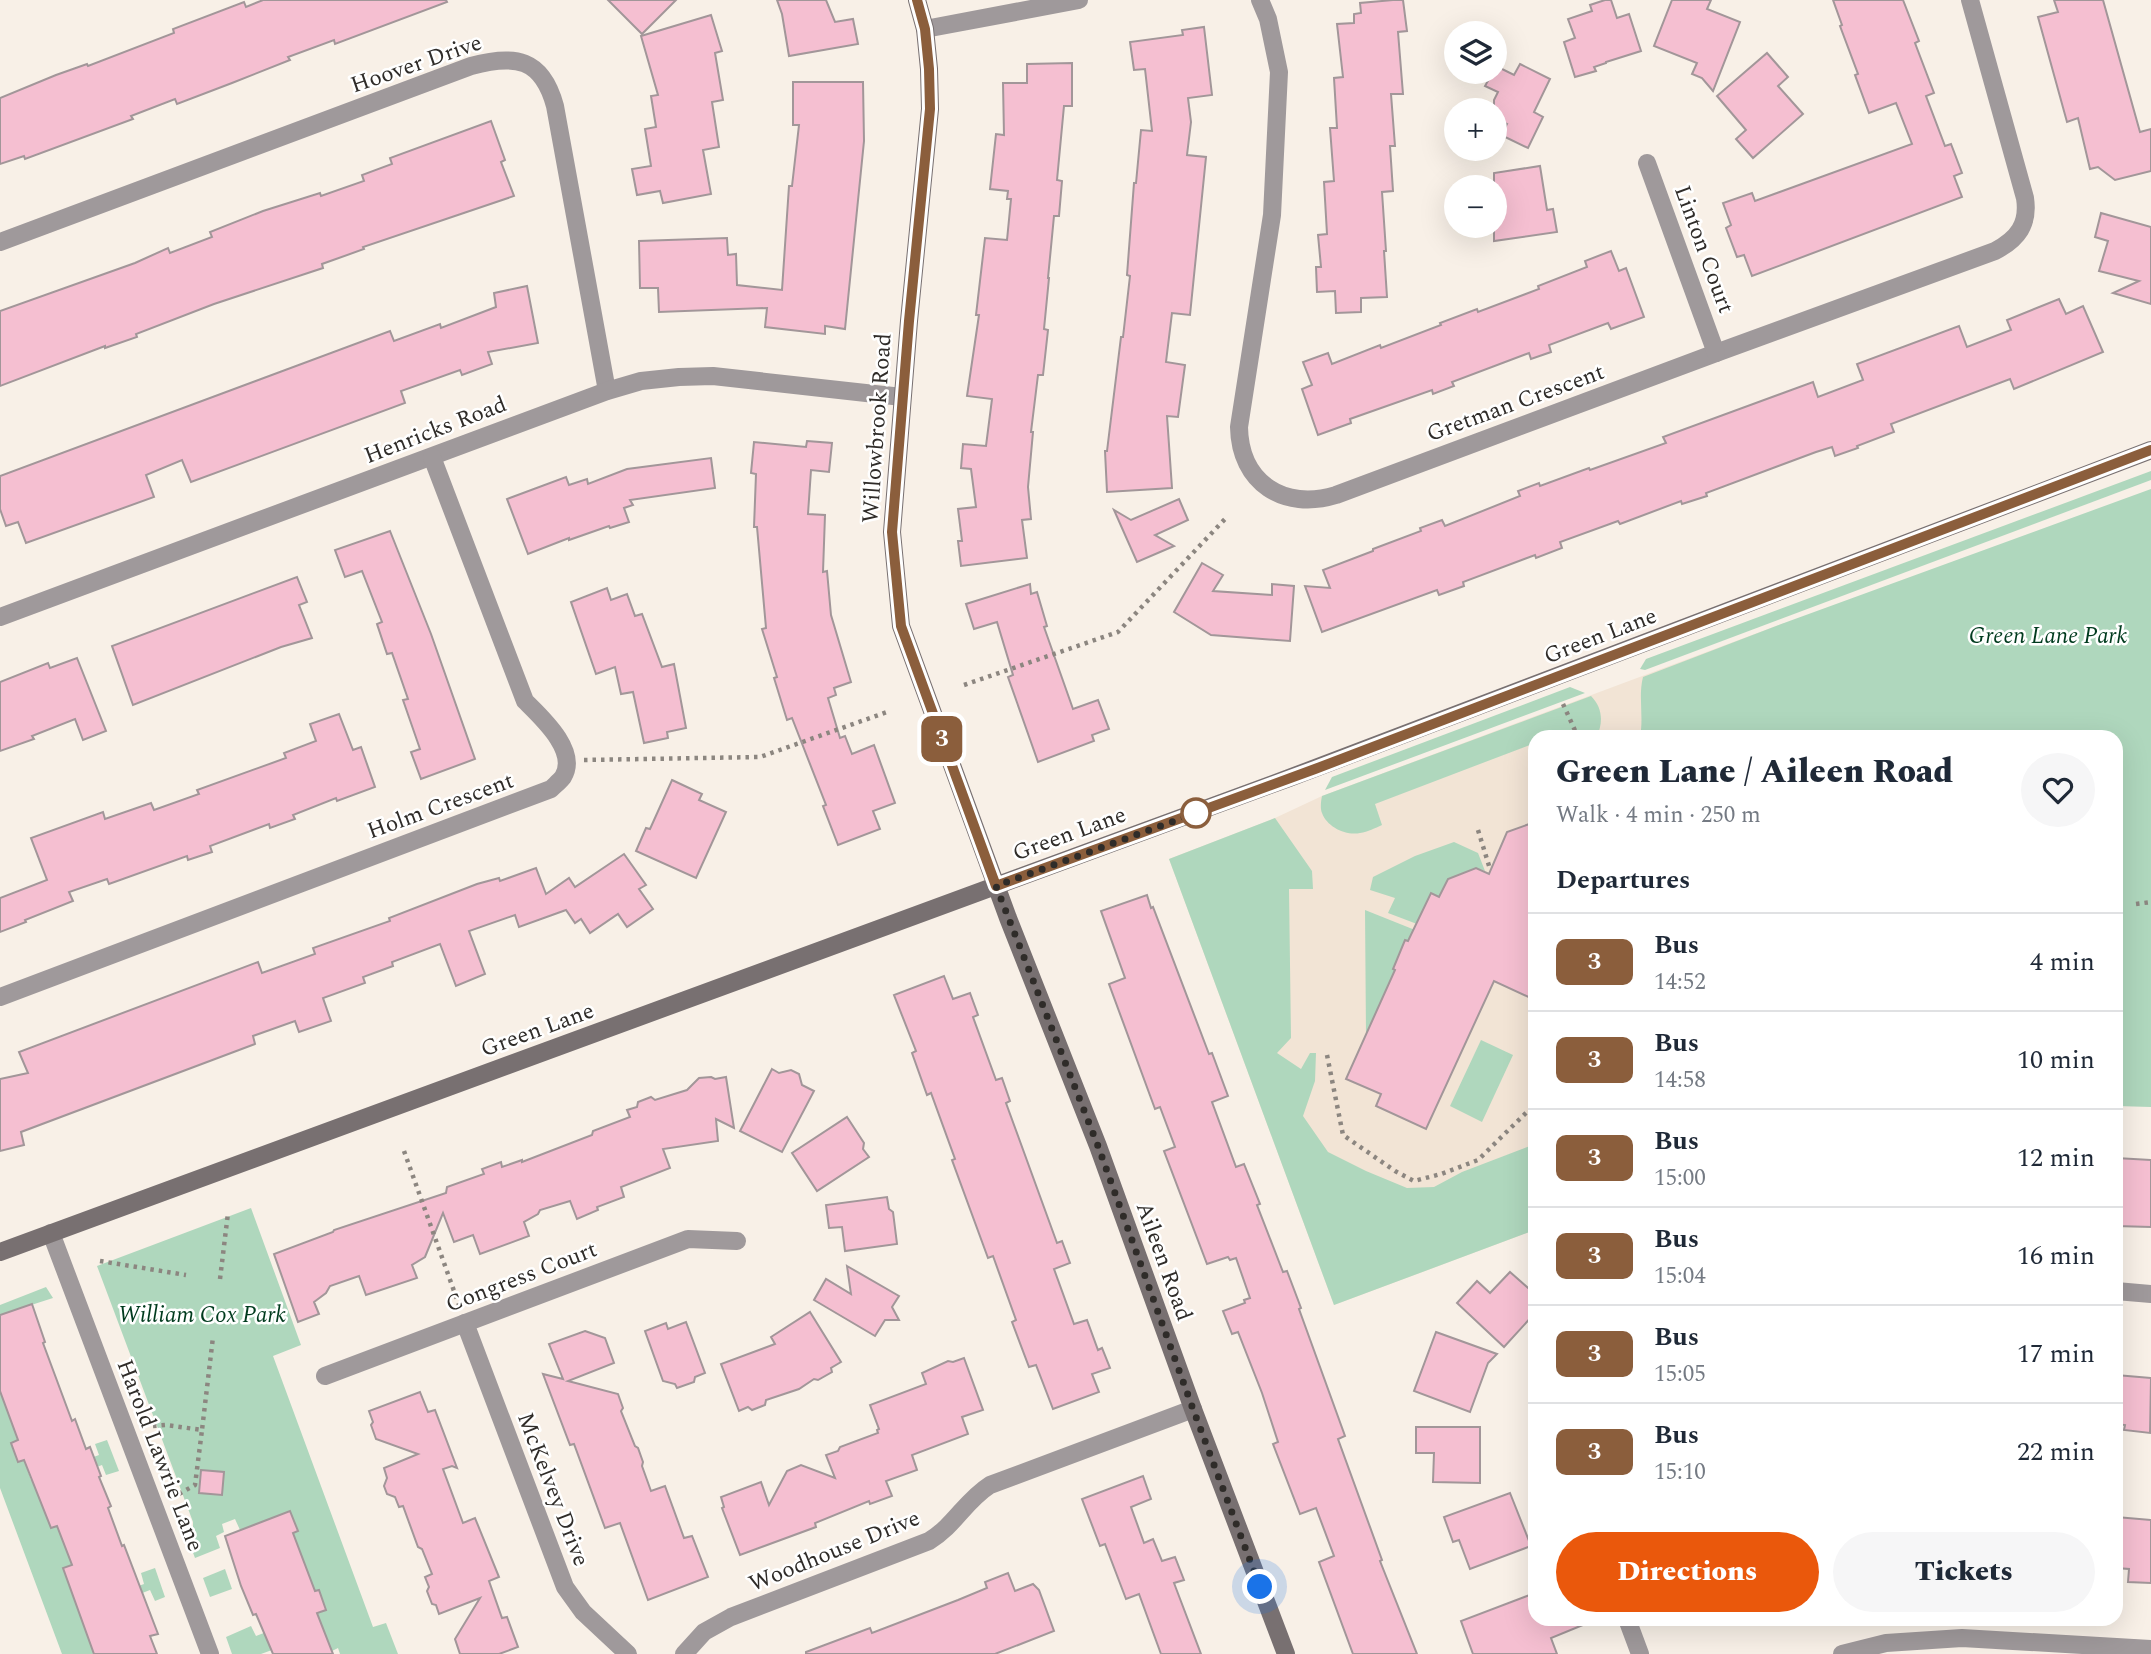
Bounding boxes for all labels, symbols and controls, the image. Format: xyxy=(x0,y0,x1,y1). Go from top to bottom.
map controls xyxy=(1444,21,1507,238)
button: layers xyxy=(1444,21,1507,84)
street label: Hoover Drive xyxy=(346,26,487,103)
button: + xyxy=(1444,98,1507,161)
button: − xyxy=(1444,175,1507,238)
street label: Linton Court xyxy=(1664,181,1743,319)
street label: Willowbrook Road xyxy=(853,332,902,524)
street label: Gretman Crescent xyxy=(1422,355,1609,452)
street label: Henricks Road xyxy=(359,387,512,474)
street label: Green Lane xyxy=(1539,599,1662,674)
park label: Green Lane Park xyxy=(1969,619,2128,654)
line badge: 3 xyxy=(919,716,965,762)
text: 3 xyxy=(935,721,949,757)
text: Green Lane / Aileen Road xyxy=(1556,747,1953,797)
button: heart xyxy=(2021,753,2095,827)
street label: Holm Crescent xyxy=(362,764,519,849)
street label: Green Lane xyxy=(1008,798,1131,871)
unlabelled marker xyxy=(1181,798,1211,828)
text: Walk · 4 min · 250 m xyxy=(1556,798,1761,833)
text: Departures xyxy=(1556,860,1690,900)
text: Bus xyxy=(1654,925,1699,965)
text: 4 min xyxy=(2030,942,2095,982)
text: 3 xyxy=(1588,944,1601,980)
text: 14:52 xyxy=(1654,965,1706,1000)
street label: Green Lane xyxy=(476,994,599,1067)
text: Bus xyxy=(1654,1023,1699,1063)
text: 10 min xyxy=(2017,1040,2095,1080)
text: 3 xyxy=(1588,1042,1601,1078)
text: 14:58 xyxy=(1654,1063,1706,1098)
text: Bus xyxy=(1654,1121,1699,1161)
text: 12 min xyxy=(2017,1138,2095,1178)
text: 3 xyxy=(1588,1140,1601,1176)
text: 15:00 xyxy=(1654,1161,1706,1196)
street label: Aileen Road xyxy=(1126,1197,1201,1326)
text: Bus xyxy=(1654,1219,1699,1259)
street label: Congress Court xyxy=(441,1232,602,1322)
text: 16 min xyxy=(2017,1236,2095,1276)
text: 3 xyxy=(1588,1238,1601,1274)
text: 15:04 xyxy=(1654,1259,1706,1294)
park label: William Cox Park xyxy=(118,1298,286,1333)
text: Bus xyxy=(1654,1317,1699,1357)
text: 17 min xyxy=(2017,1334,2095,1374)
text: 3 xyxy=(1588,1336,1601,1372)
street label: Harold Lawrie Lane xyxy=(107,1354,212,1557)
text: 15:05 xyxy=(1654,1357,1706,1392)
street label: McKelvey Drive xyxy=(507,1407,598,1572)
text: Bus xyxy=(1654,1415,1699,1455)
text: 22 min xyxy=(2017,1432,2095,1472)
text: 3 xyxy=(1588,1434,1601,1470)
text: 15:10 xyxy=(1654,1455,1706,1490)
street label: Woodhouse Drive xyxy=(744,1501,925,1602)
button: Directions xyxy=(1556,1532,1819,1612)
button: Tickets xyxy=(1833,1532,2095,1612)
your location xyxy=(1242,1569,1277,1604)

